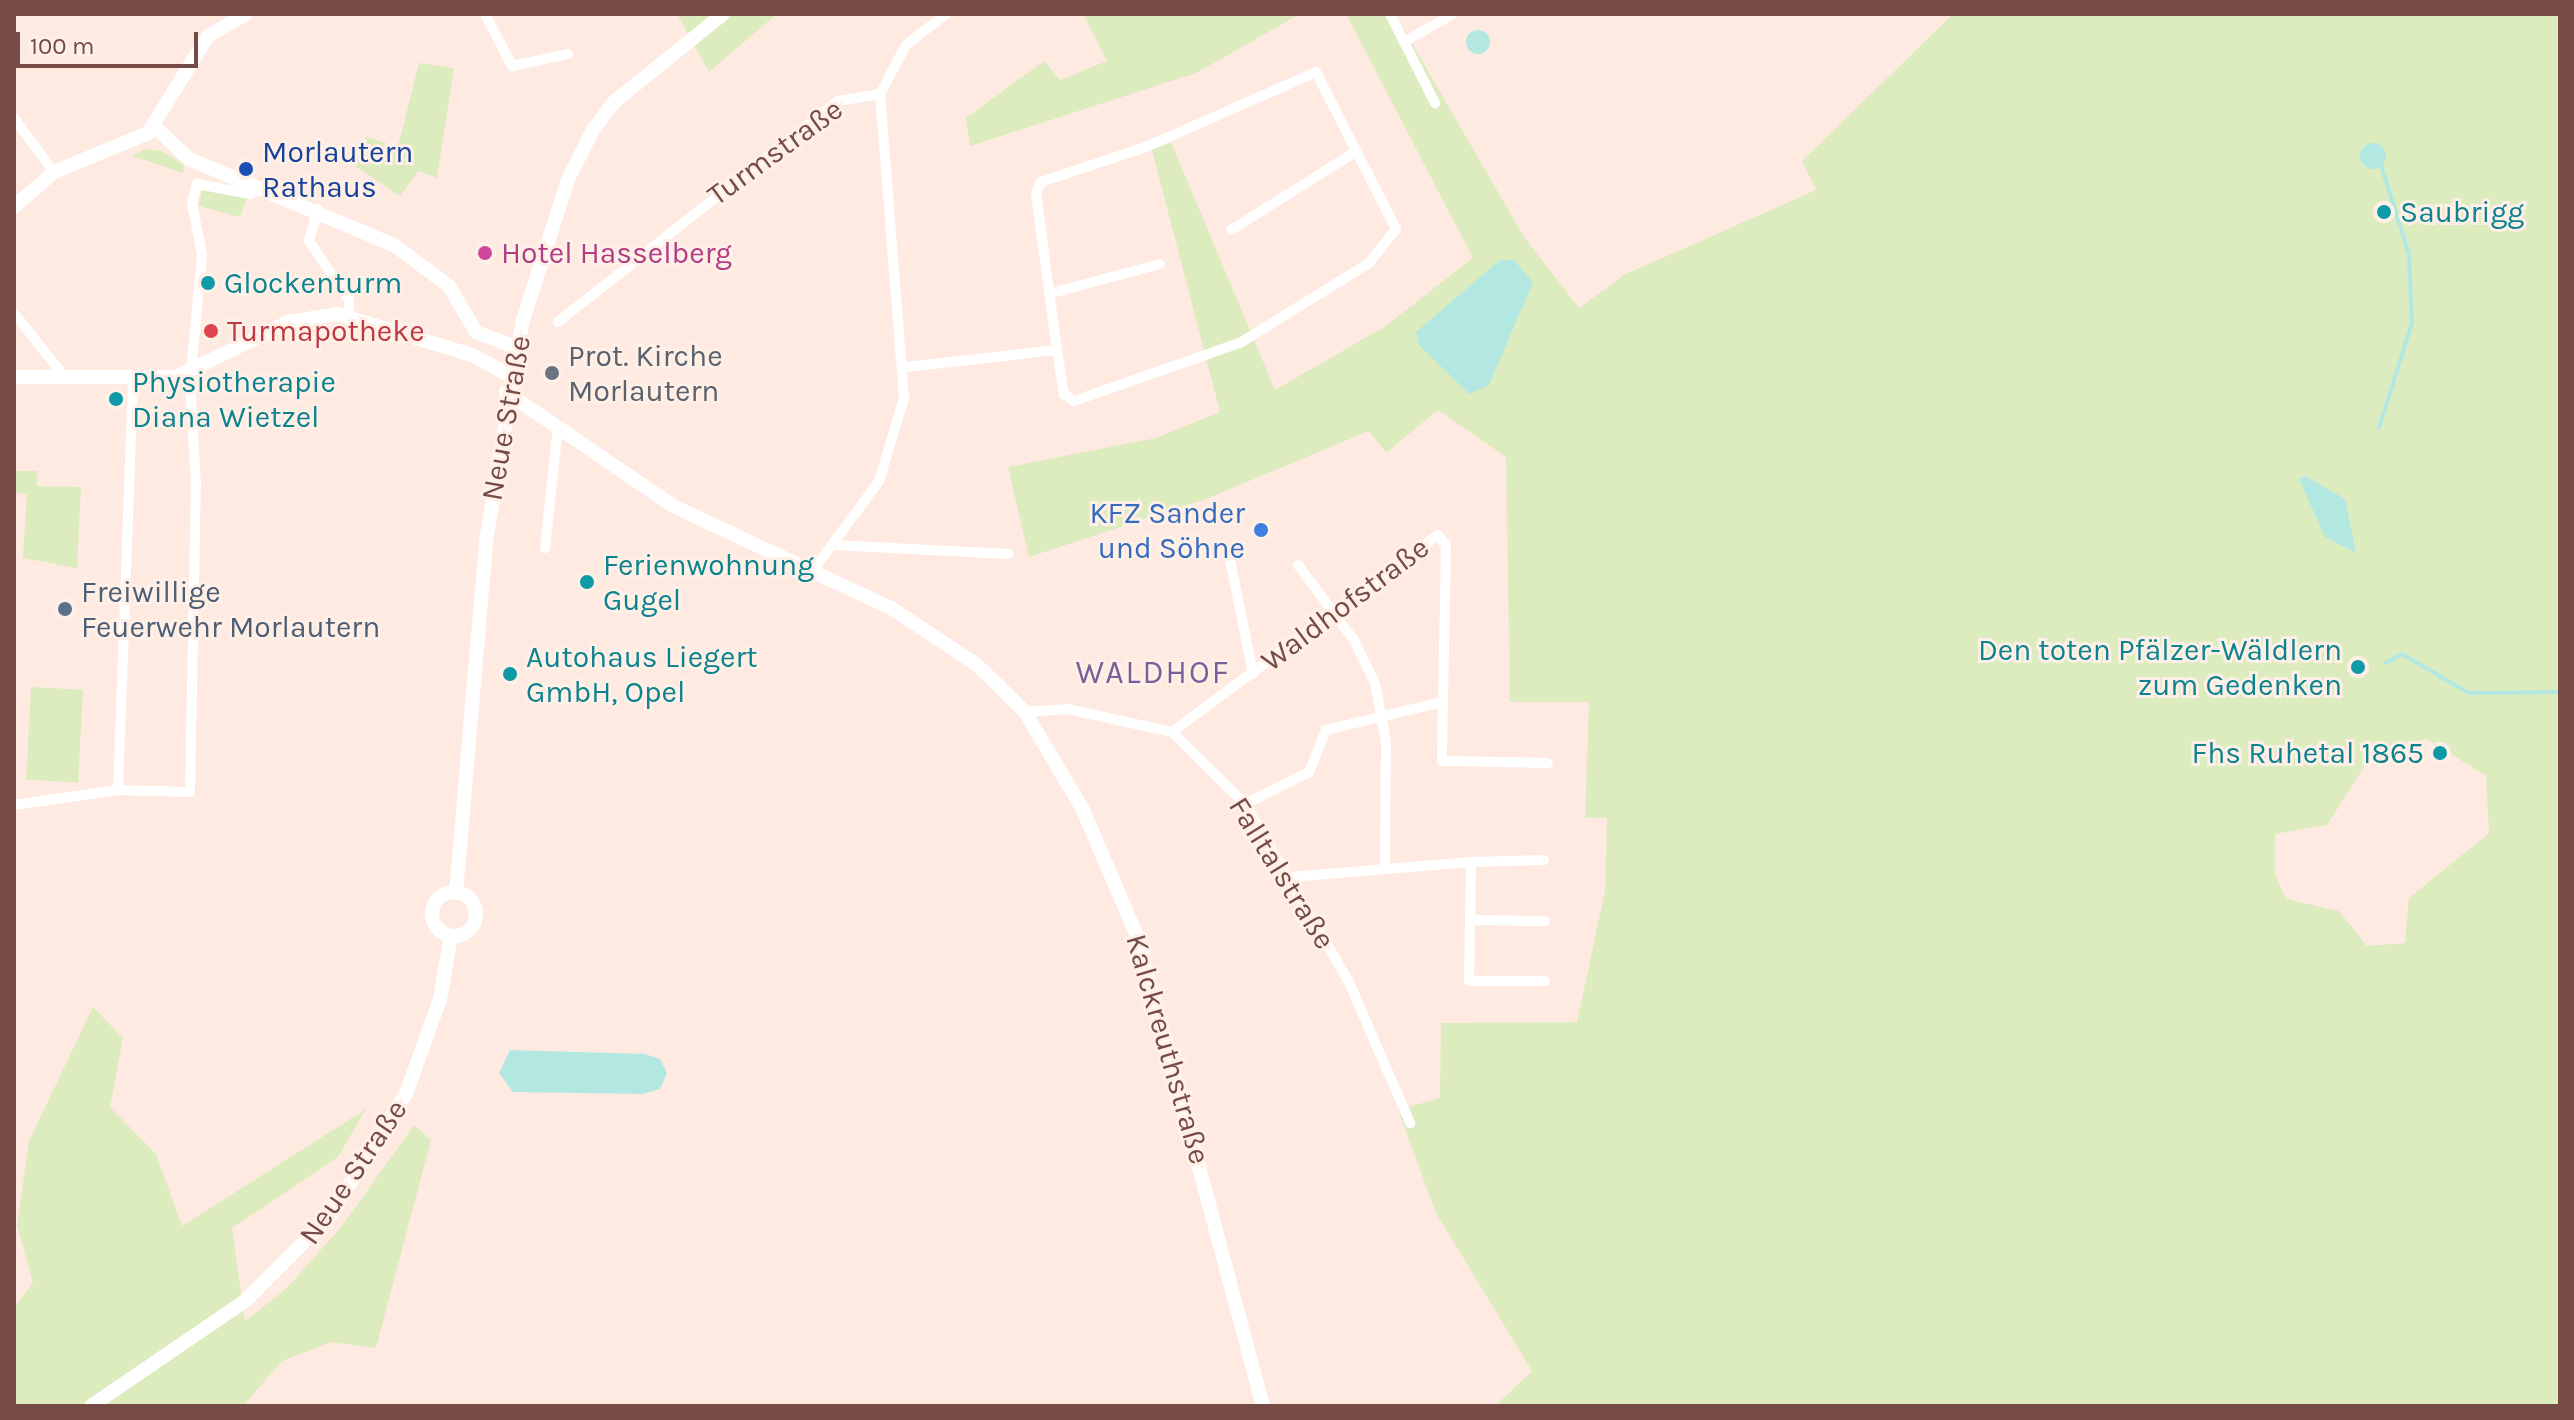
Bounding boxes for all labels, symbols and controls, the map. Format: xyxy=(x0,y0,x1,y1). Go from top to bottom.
scale bar xyxy=(20,16,202,66)
text: 100 m xyxy=(30,32,95,60)
street label: Turmstraße xyxy=(700,91,850,213)
place label: Morlautern Rathaus xyxy=(262,134,413,204)
marker: Morlautern Rathaus xyxy=(237,160,255,178)
place label: Saubrigg xyxy=(2400,194,2524,230)
marker: Saubrigg xyxy=(2375,203,2393,221)
place label: Hotel Hasselberg xyxy=(501,235,732,271)
marker: Hotel Hasselberg xyxy=(476,244,494,262)
place label: Glockenturm xyxy=(224,265,402,301)
marker: Glockenturm xyxy=(199,274,217,292)
place label: Turmapotheke xyxy=(227,313,425,349)
marker: Turmapotheke xyxy=(202,322,220,340)
street label: Neue Straße xyxy=(474,333,538,503)
place label: Prot. Kirche Morlautern xyxy=(568,338,723,408)
place label: Physiotherapie Diana Wietzel xyxy=(132,364,336,434)
marker: Prot. Kirche Morlautern xyxy=(543,364,561,382)
marker: Physiotherapie Diana Wietzel xyxy=(107,390,125,408)
place label: KFZ Sander und Söhne xyxy=(1089,495,1245,566)
marker: KFZ Sander und Söhne xyxy=(1252,521,1270,539)
street label: Waldhofstraße xyxy=(1254,529,1436,679)
place label: Ferienwohnung Gugel xyxy=(603,547,814,618)
marker: Ferienwohnung Gugel xyxy=(578,573,596,591)
place label: Freiwillige Feuerwehr Morlautern xyxy=(81,574,380,644)
marker: Freiwillige Feuerwehr Morlautern xyxy=(56,600,74,618)
place label: Den toten Pfälzer-Wäldlern zum Gedenken xyxy=(1978,632,2342,702)
place label: Autohaus Liegert GmbH, Opel xyxy=(526,639,758,710)
district label: WALDHOF xyxy=(1076,654,1230,692)
marker: Den toten Pfälzer-Wäldlern zum Gedenken xyxy=(2349,658,2367,676)
marker: Autohaus Liegert GmbH, Opel xyxy=(501,665,519,683)
place label: Fhs Ruhetal 1865 xyxy=(2191,735,2424,771)
marker: Fhs Ruhetal 1865 xyxy=(2431,744,2449,762)
street label: Falltalstraße xyxy=(1221,790,1343,956)
street label: Kalckreuthstraße xyxy=(1118,930,1218,1168)
street label: Neue Straße xyxy=(291,1093,415,1251)

